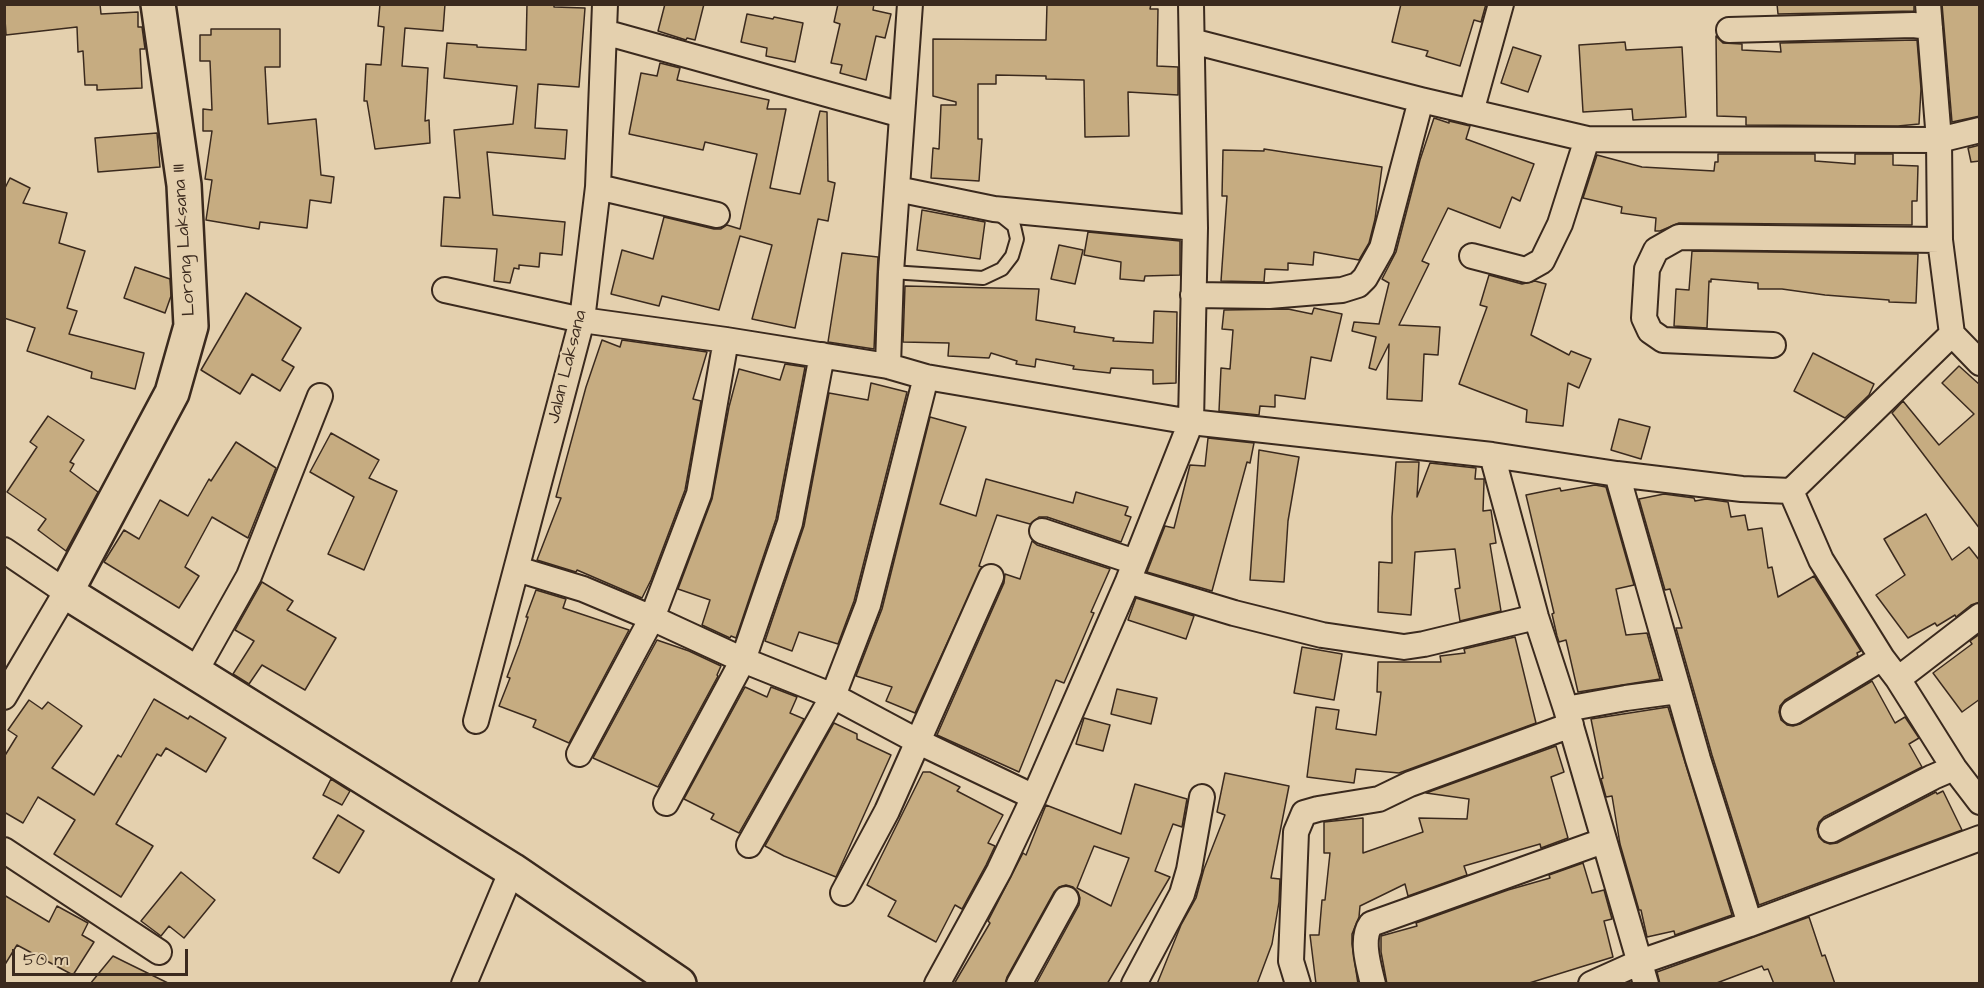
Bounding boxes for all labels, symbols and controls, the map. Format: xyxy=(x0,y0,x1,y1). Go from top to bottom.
street label: Lorong Laksana III xyxy=(169,163,201,317)
street label: Jalan Laksana xyxy=(544,308,592,426)
scale bar xyxy=(15,937,190,975)
text: 50 m xyxy=(23,947,68,972)

